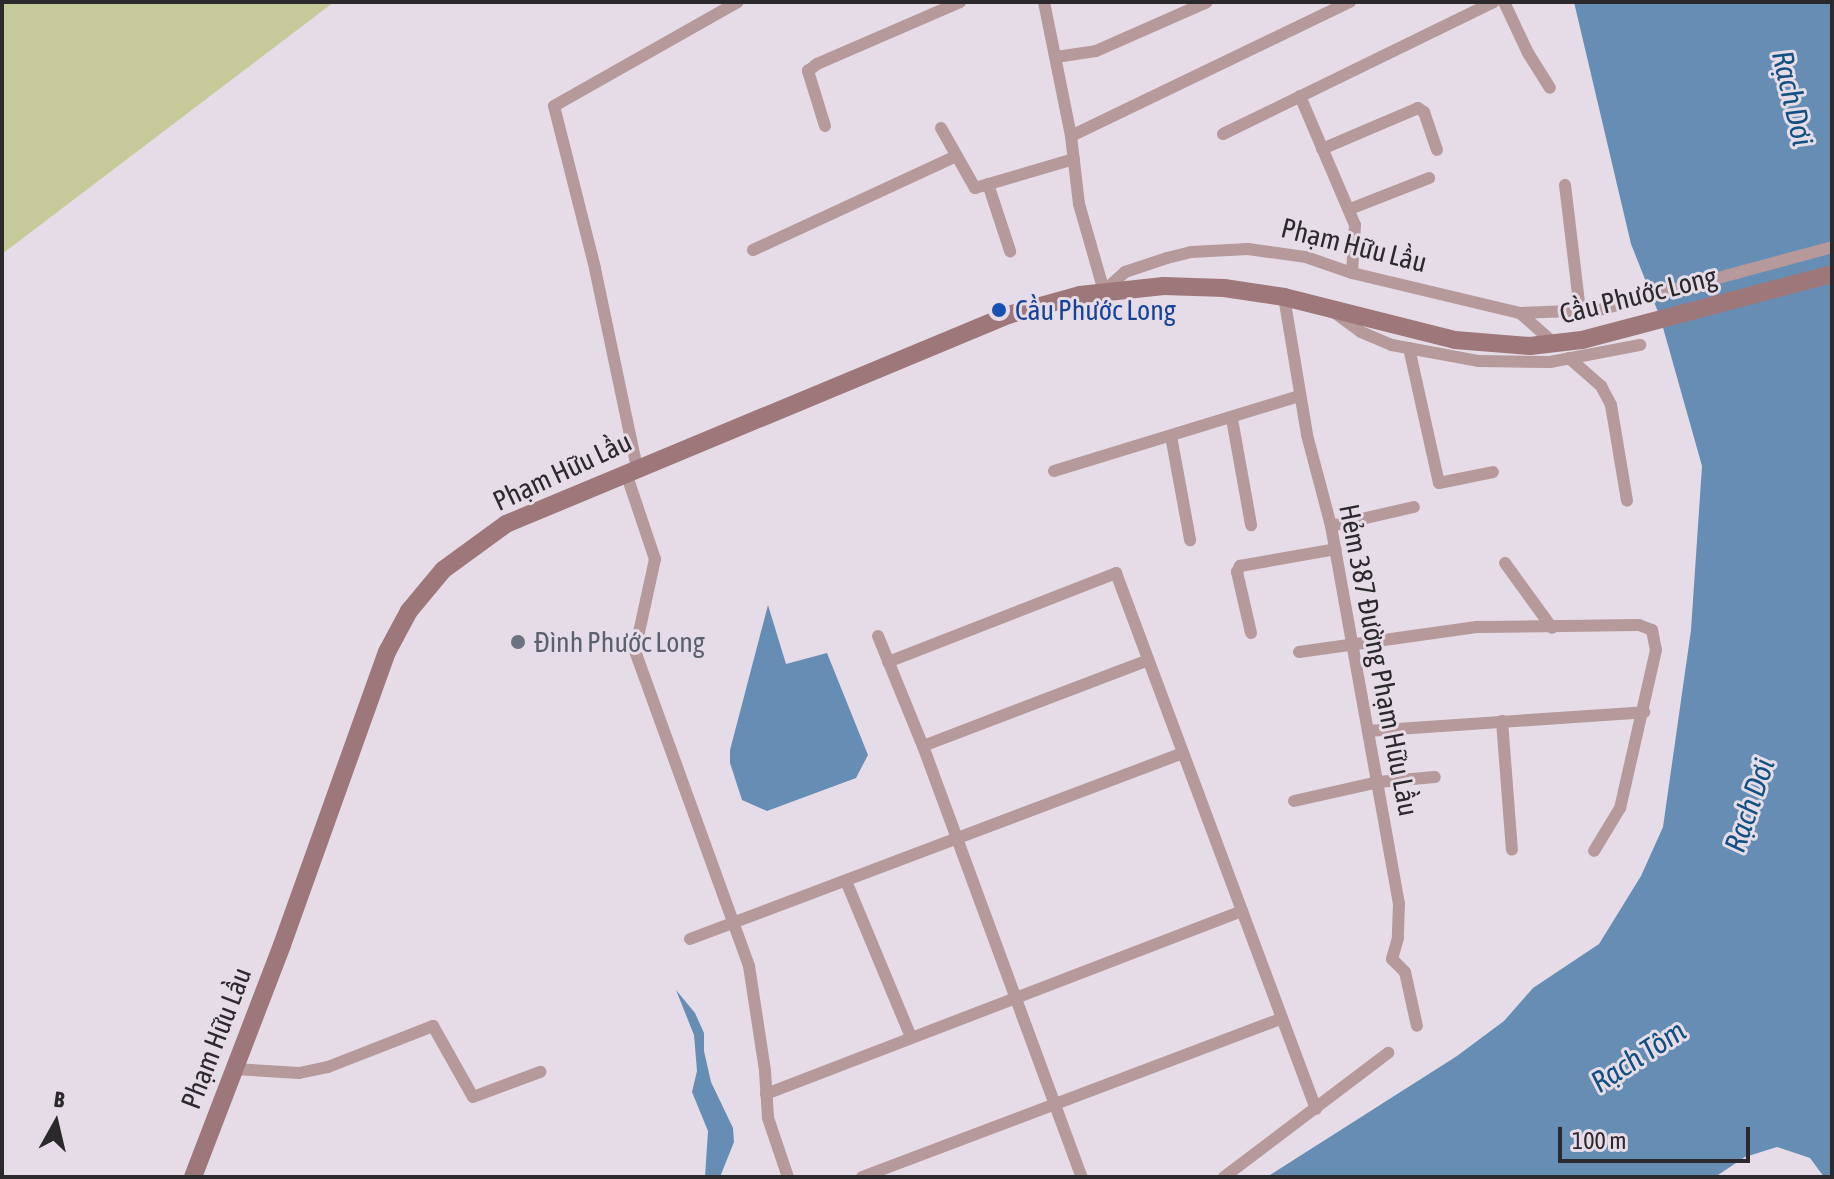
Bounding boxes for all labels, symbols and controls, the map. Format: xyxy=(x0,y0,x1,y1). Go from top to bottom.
water label: Rạch Dơi xyxy=(1765,47,1821,149)
street label: Phạm Hữu Lầu xyxy=(1278,211,1430,279)
street label: Cầu Phước Long xyxy=(1556,259,1720,331)
place label: Cầu Phước Long xyxy=(1015,293,1176,327)
marker: Cầu Phước Long xyxy=(990,301,1008,319)
street label: Phạm Hữu Lầu xyxy=(487,424,637,518)
street label: Hẻm 387 Đường Phạm Hữu Lầu xyxy=(1332,501,1426,819)
place label: Đình Phước Long xyxy=(534,625,705,659)
marker: Đình Phước Long xyxy=(509,633,527,651)
water label: Rạch Dơi xyxy=(1716,754,1782,856)
street label: Phạm Hữu Lầu xyxy=(174,962,258,1114)
water label: Rạch Tôm xyxy=(1584,1012,1692,1100)
north arrow xyxy=(16,1083,96,1163)
text: B xyxy=(52,1086,66,1113)
scale bar xyxy=(1562,1111,1754,1161)
text: 100 m xyxy=(1572,1127,1626,1154)

